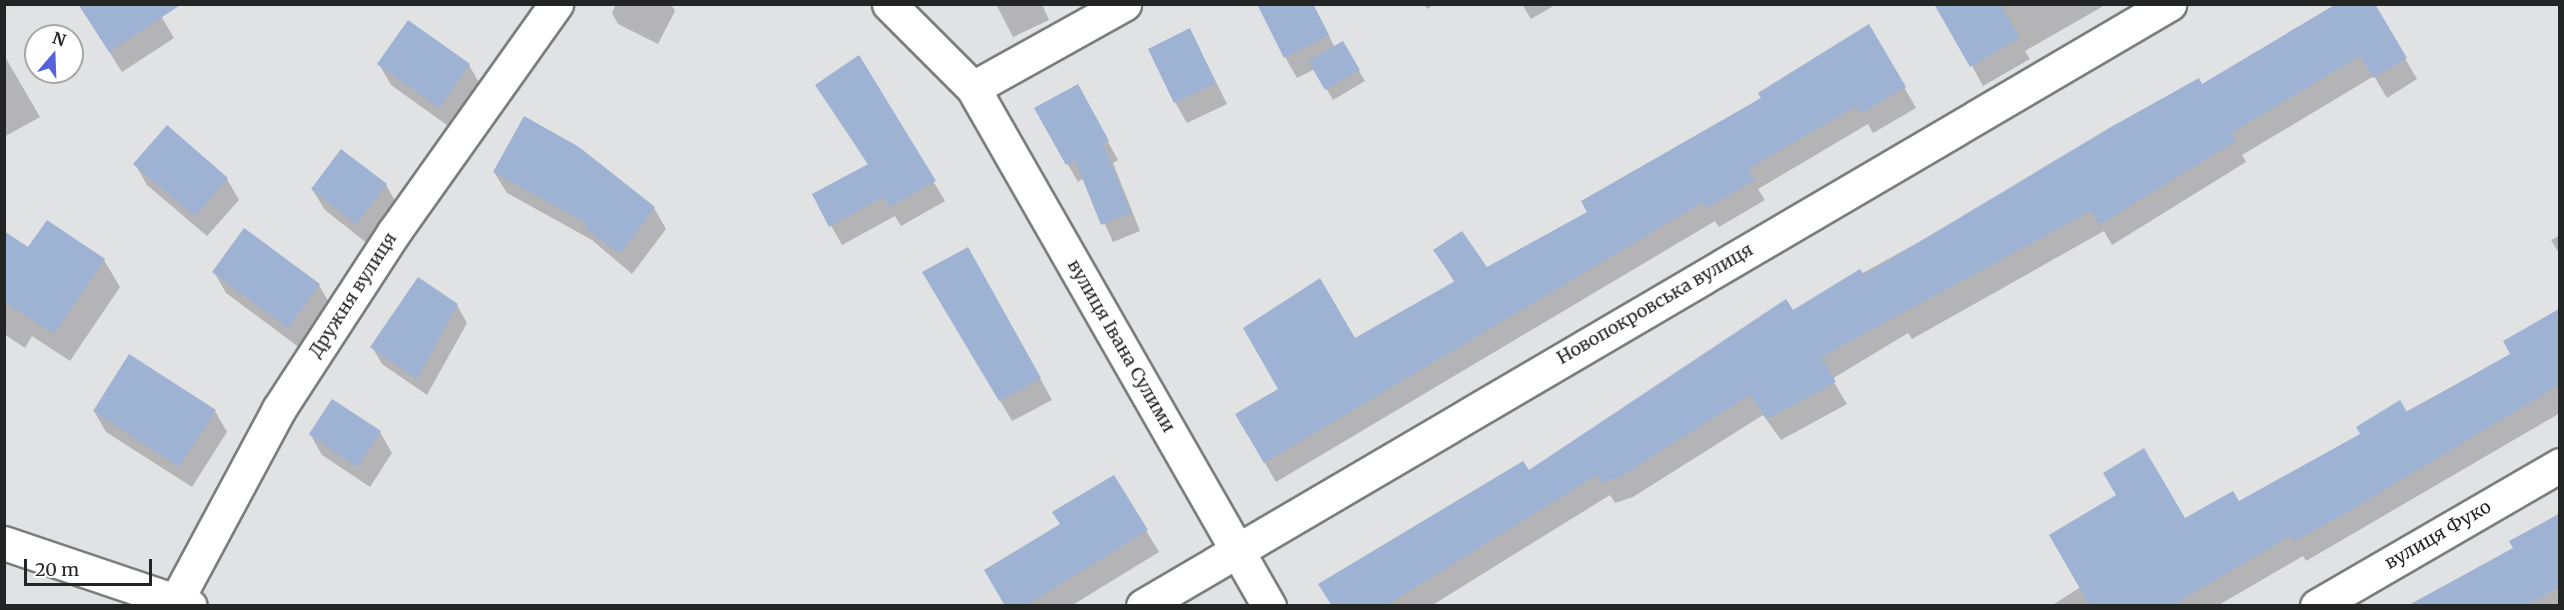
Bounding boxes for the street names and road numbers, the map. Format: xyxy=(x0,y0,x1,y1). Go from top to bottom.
street label: Дружня вулиця xyxy=(305,229,401,361)
street label: Новопокровська вулиця xyxy=(1553,239,1757,369)
street label: вулиця Івана Сулими xyxy=(1063,256,1179,436)
street label: вулиця Фуко xyxy=(2381,496,2495,574)

